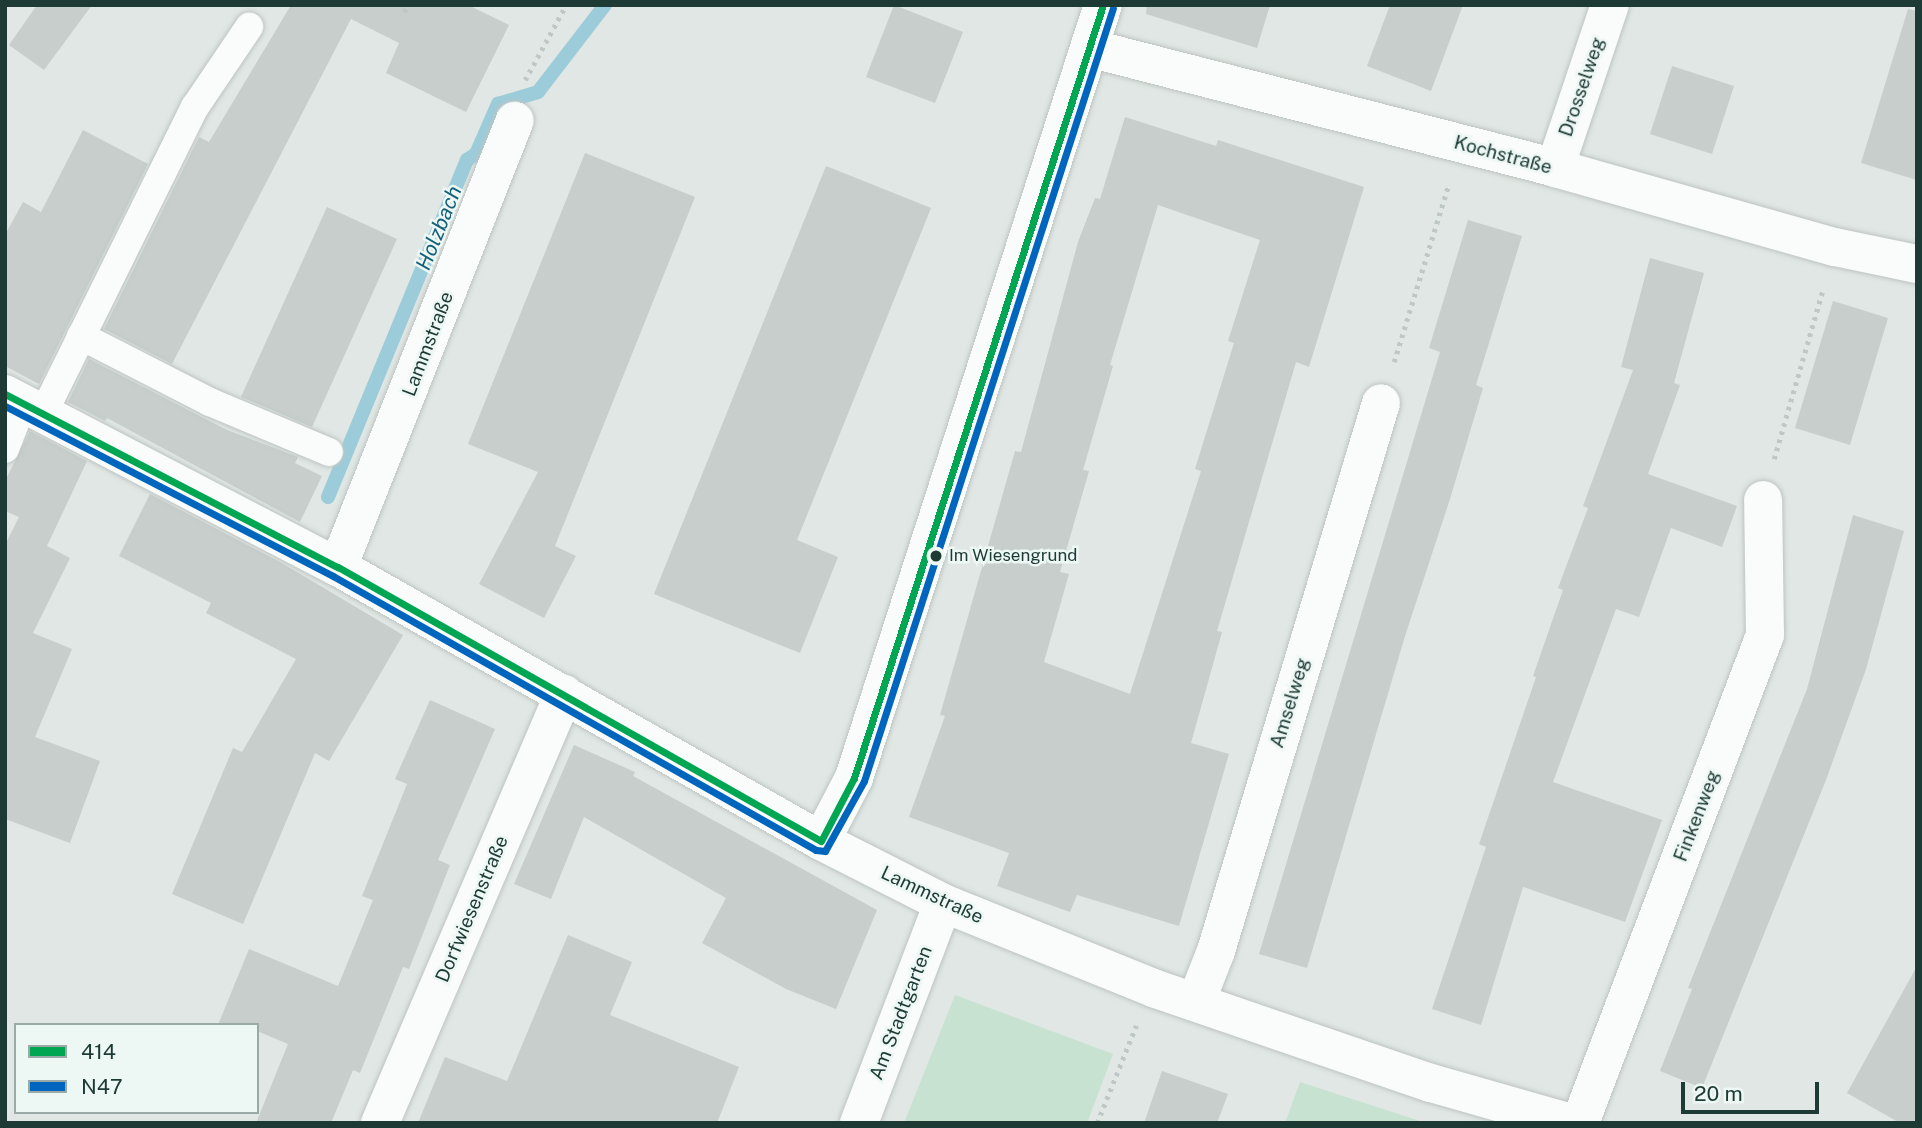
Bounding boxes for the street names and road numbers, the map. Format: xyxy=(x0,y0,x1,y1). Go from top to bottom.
street label: Drosselweg xyxy=(1554,34,1610,140)
street label: Kochstraße xyxy=(1451,131,1555,179)
street label: Lammstraße xyxy=(398,288,458,400)
street label: Amselweg xyxy=(1266,655,1314,751)
street label: Finkenweg xyxy=(1669,767,1725,865)
street label: Dorfwiesenstraße xyxy=(431,832,513,986)
street label: Lammstraße xyxy=(877,861,987,929)
street label: Am Stadtgarten xyxy=(865,943,937,1083)

